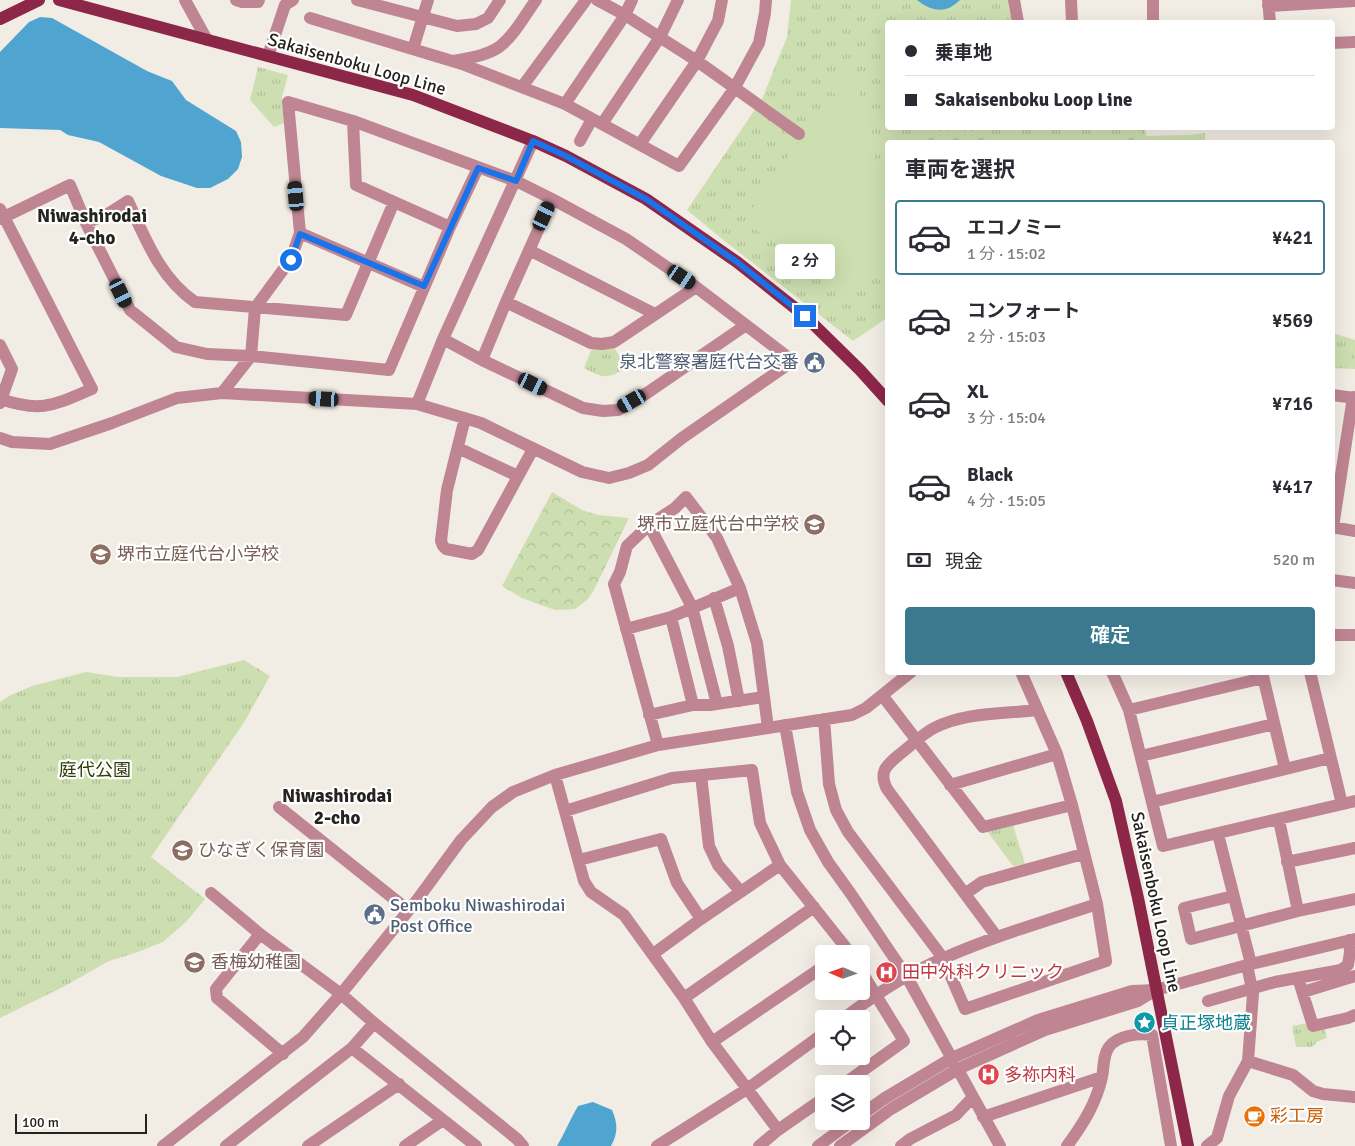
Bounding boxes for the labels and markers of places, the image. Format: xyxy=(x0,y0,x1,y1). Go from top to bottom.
public building icon: 泉北警察署庭代台交番 xyxy=(803,350,827,374)
place label: 泉北警察署庭代台交番 xyxy=(619,351,799,373)
school or university icon: 堺市立庭代台中学校 xyxy=(803,512,827,536)
place label: 堺市立庭代台中学校 xyxy=(637,513,799,535)
school or university icon: 堺市立庭代台小学校 xyxy=(89,542,113,566)
place label: 堺市立庭代台小学校 xyxy=(117,543,279,565)
school or university icon: ひなぎく保育園 xyxy=(170,838,194,862)
place label: ひなぎく保育園 xyxy=(198,839,324,861)
place label: Semboku Niwashirodai Post Office xyxy=(390,894,565,937)
public building icon: Semboku Niwashirodai Post Office xyxy=(362,903,386,927)
school or university icon: 香梅幼稚園 xyxy=(183,950,207,974)
place label: 香梅幼稚園 xyxy=(211,951,301,973)
hospital icon: 田中外科クリニック xyxy=(874,960,898,984)
place label: 田中外科クリニック xyxy=(902,961,1064,983)
place icon: 貞正塚地蔵 xyxy=(1133,1011,1157,1035)
place label: 貞正塚地蔵 xyxy=(1161,1012,1251,1034)
hospital icon: 多祢内科 xyxy=(976,1063,1000,1087)
place label: 多祢内科 xyxy=(1004,1064,1076,1086)
cafe icon: 彩工房 xyxy=(1242,1104,1266,1128)
place label: 彩工房 xyxy=(1270,1105,1324,1127)

